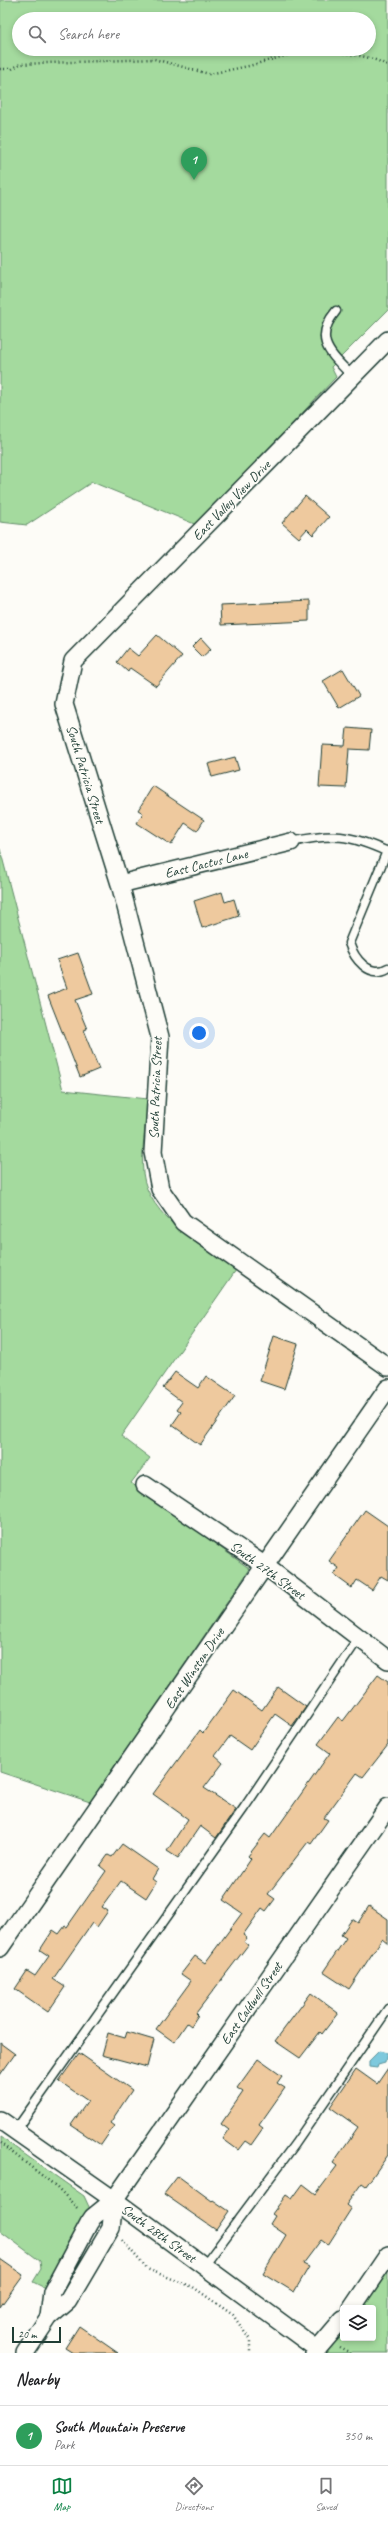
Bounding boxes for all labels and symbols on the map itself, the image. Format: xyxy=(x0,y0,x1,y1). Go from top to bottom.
pin: 1 xyxy=(181,147,207,180)
street label: East Valley View Drive xyxy=(189,456,275,544)
street label: South Patricia Street xyxy=(62,723,109,827)
street label: East Cactus Lane xyxy=(163,845,251,882)
your location xyxy=(189,1023,209,1043)
street label: South Patricia Street xyxy=(145,1035,166,1139)
street label: South 27th Street xyxy=(227,1538,310,1604)
street label: East Winston Drive xyxy=(161,1623,229,1712)
street label: East Caldwell Street xyxy=(217,1958,287,2048)
street label: South 28th Street xyxy=(118,2201,201,2267)
scale bar xyxy=(12,2325,61,2344)

